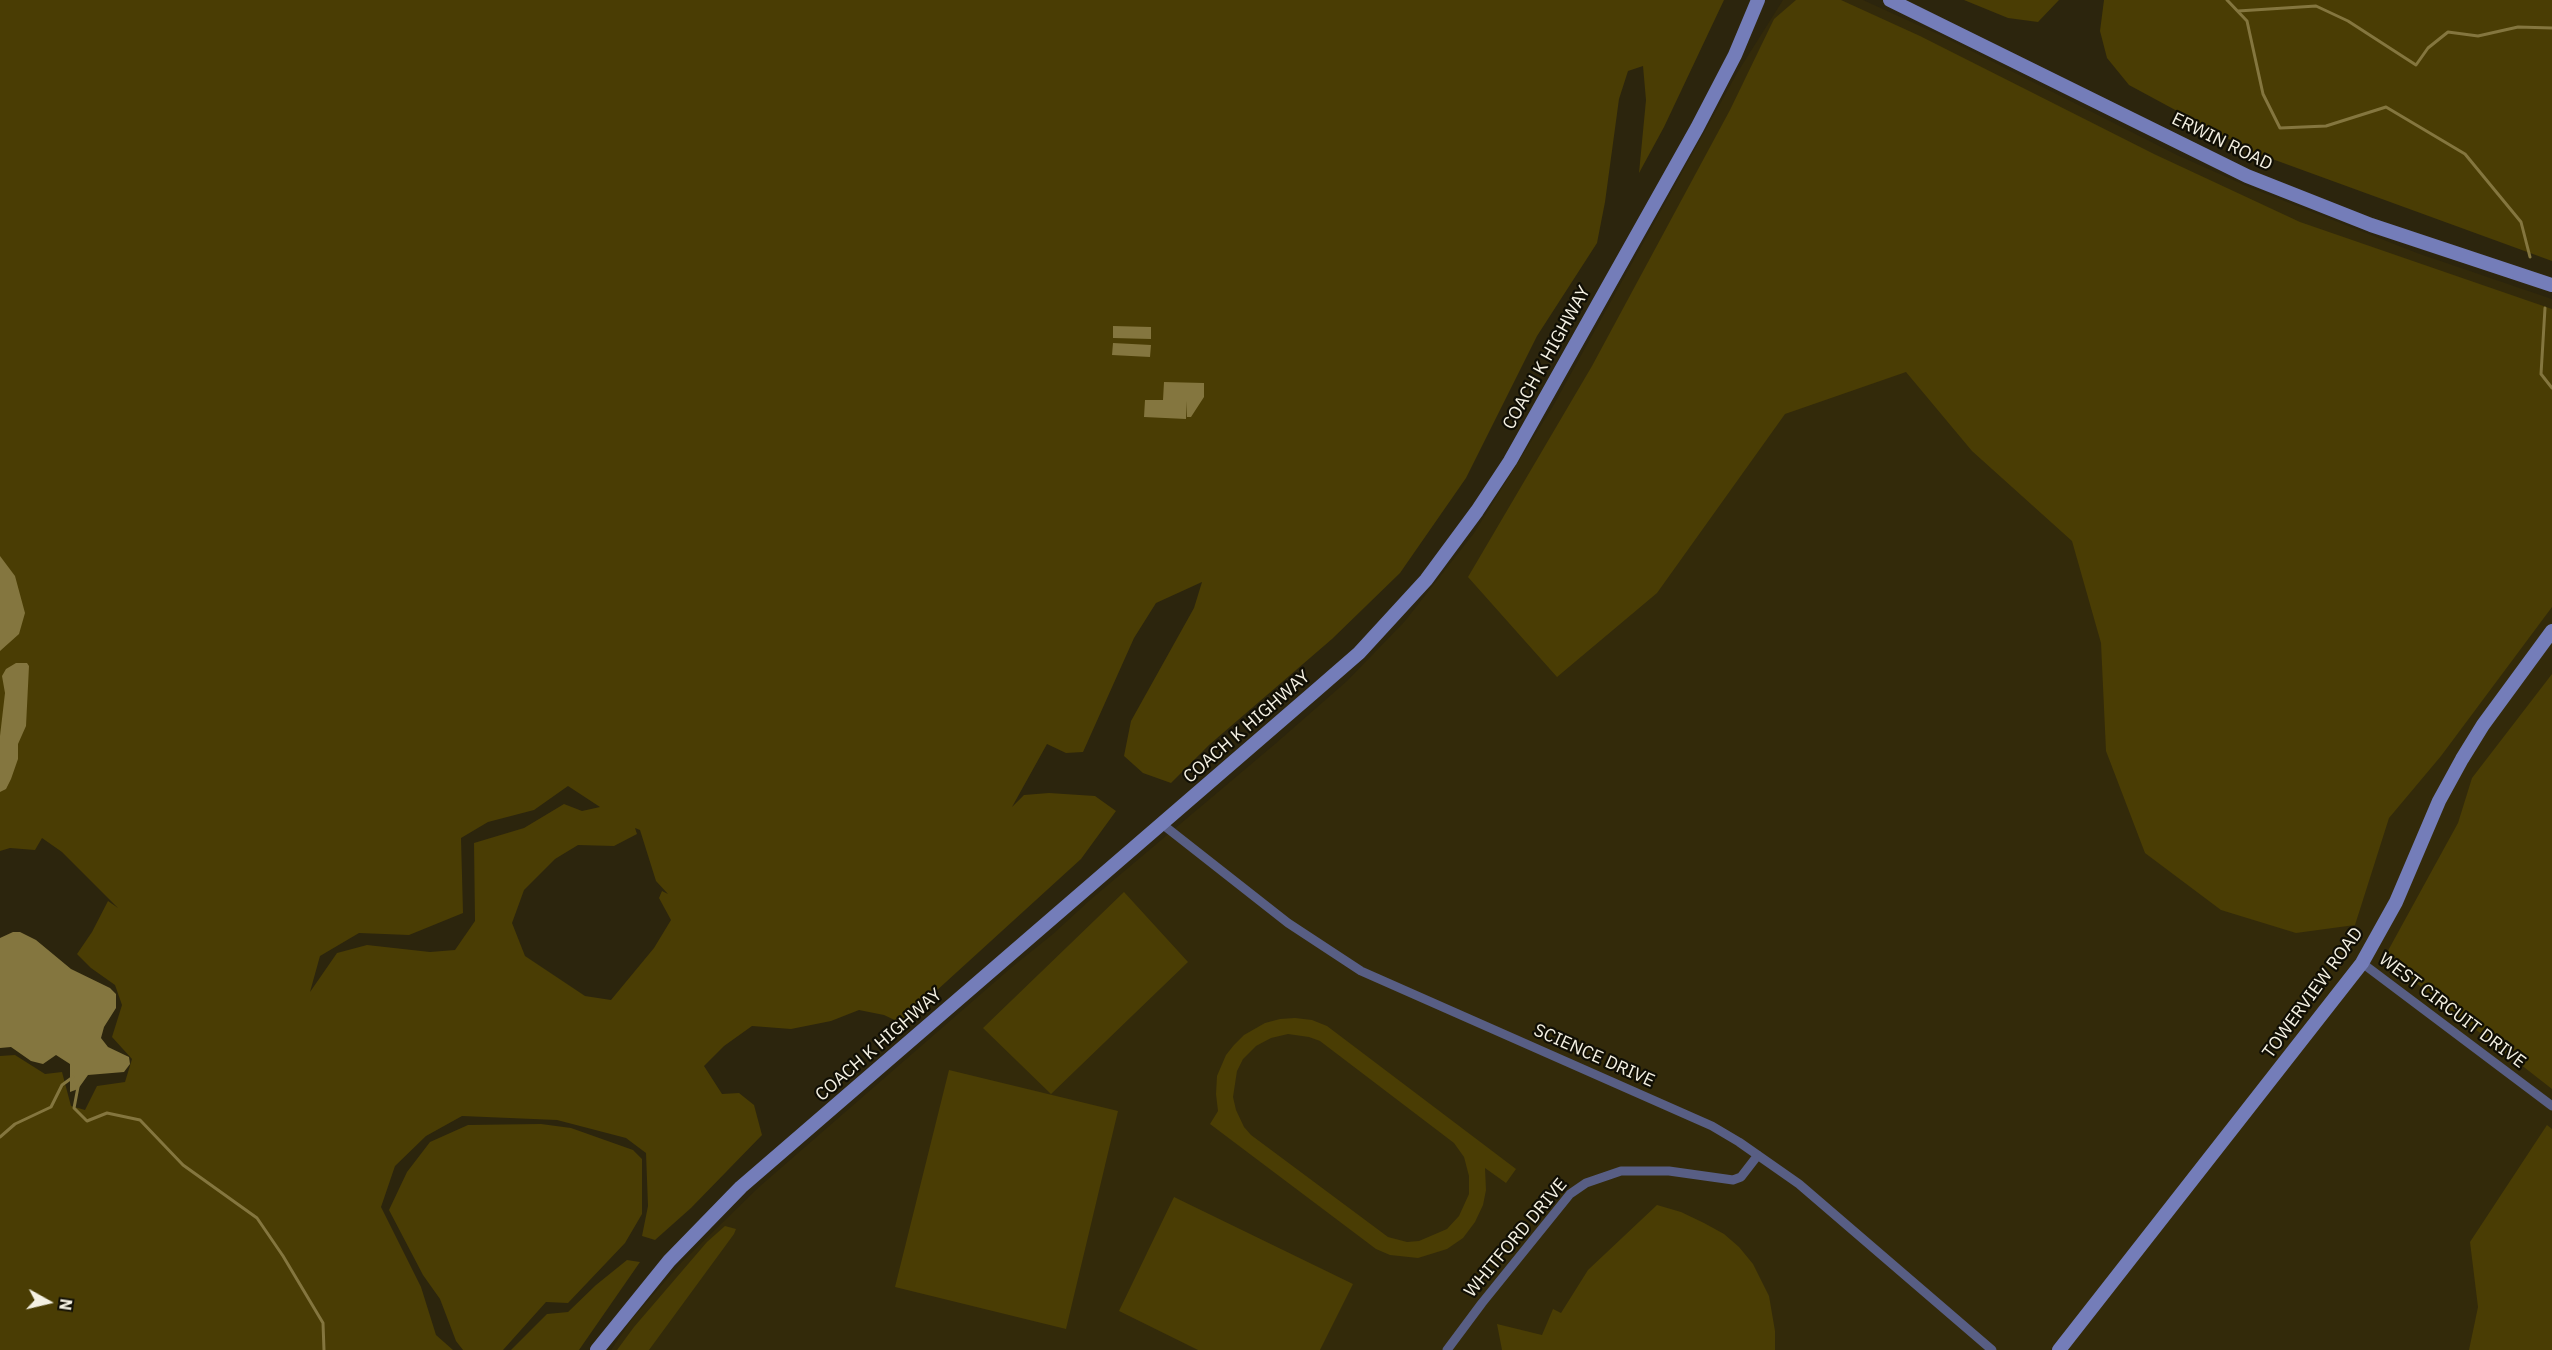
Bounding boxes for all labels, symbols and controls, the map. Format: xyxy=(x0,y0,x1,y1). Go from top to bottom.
street label: ERWIN ROAD xyxy=(2168,108,2276,176)
street label: COACH K HIGHWAY xyxy=(1499,282,1595,434)
street label: COACH K HIGHWAY xyxy=(1179,666,1315,788)
street label: TOWERVIEW ROAD xyxy=(2258,923,2368,1063)
street label: WEST CIRCUIT DRIVE xyxy=(2374,949,2530,1073)
street label: COACH K HIGHWAY xyxy=(811,984,947,1106)
street label: SCIENCE DRIVE xyxy=(1530,1020,1658,1092)
street label: WHITFORD DRIVE xyxy=(1460,1174,1572,1302)
north arrow xyxy=(18,1272,78,1332)
text: N xyxy=(55,1297,77,1312)

